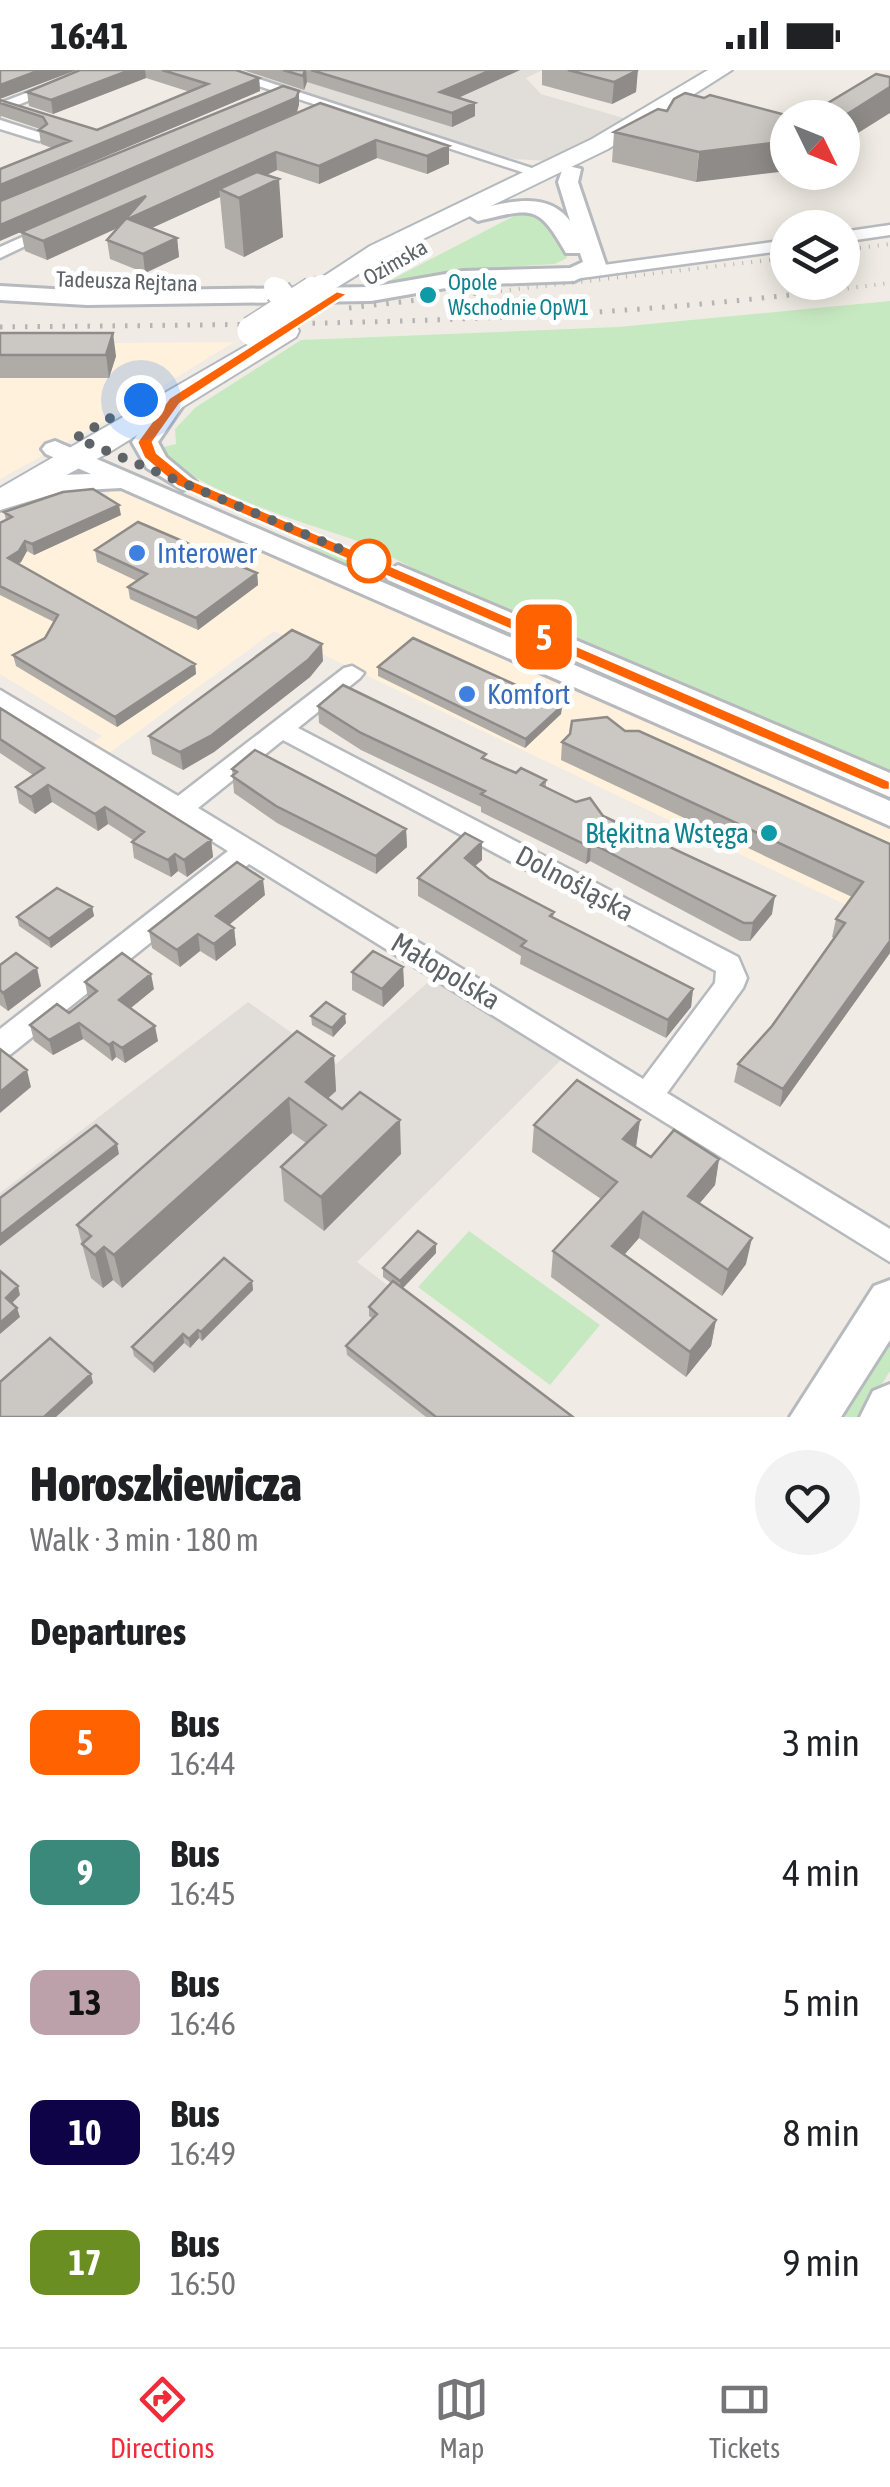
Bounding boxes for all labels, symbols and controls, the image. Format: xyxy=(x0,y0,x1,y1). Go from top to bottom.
text: 16:41 xyxy=(50,14,128,57)
north arrow xyxy=(770,100,860,190)
map controls xyxy=(770,100,860,300)
button: layers xyxy=(770,210,860,300)
street label: Ozimska xyxy=(358,233,432,291)
street label: Tadeusza Rejtana xyxy=(56,266,198,296)
place label: Opole Wschodnie OpW1 xyxy=(448,269,589,320)
marker: Opole Wschodnie OpW1 xyxy=(417,284,439,306)
your location xyxy=(116,375,166,425)
place label: Interower xyxy=(157,537,258,569)
unlabelled marker xyxy=(348,540,390,582)
marker: Interower xyxy=(126,542,148,564)
line badge: 5 xyxy=(512,604,576,670)
text: 5 xyxy=(536,617,552,657)
place label: Komfort xyxy=(487,678,570,710)
marker: Komfort xyxy=(456,683,478,705)
place label: Błękitna Wstęga xyxy=(585,817,749,849)
marker: Błękitna Wstęga xyxy=(758,822,780,844)
street label: Dolnośląska xyxy=(511,839,639,927)
street label: Małopolska xyxy=(386,926,506,1016)
button: heart xyxy=(755,1450,860,1555)
text: Horoszkiewicza xyxy=(30,1456,302,1511)
text: Walk · 3 min · 180 m xyxy=(30,1521,259,1558)
text: Departures xyxy=(30,1610,186,1653)
text: Bus xyxy=(170,1702,220,1745)
text: 3 min xyxy=(782,1721,860,1764)
text: 5 xyxy=(77,1722,93,1762)
text: 16:44 xyxy=(170,1745,236,1782)
text: Bus xyxy=(170,1832,220,1875)
text: 4 min xyxy=(782,1851,860,1894)
text: 9 xyxy=(77,1852,93,1892)
text: 16:45 xyxy=(170,1875,236,1912)
text: Bus xyxy=(170,1962,220,2005)
text: 5 min xyxy=(782,1981,860,2024)
text: 13 xyxy=(69,1982,101,2022)
text: 16:46 xyxy=(170,2005,236,2042)
text: Bus xyxy=(170,2092,220,2135)
text: 8 min xyxy=(782,2111,860,2154)
text: 10 xyxy=(69,2112,101,2152)
text: 16:49 xyxy=(170,2135,236,2172)
text: Bus xyxy=(170,2222,220,2265)
text: 9 min xyxy=(782,2241,860,2284)
text: 17 xyxy=(69,2242,101,2282)
text: 16:50 xyxy=(170,2265,236,2302)
tab: Directions xyxy=(110,2372,214,2464)
tab: Map xyxy=(434,2372,489,2464)
tab: Tickets xyxy=(709,2372,780,2464)

